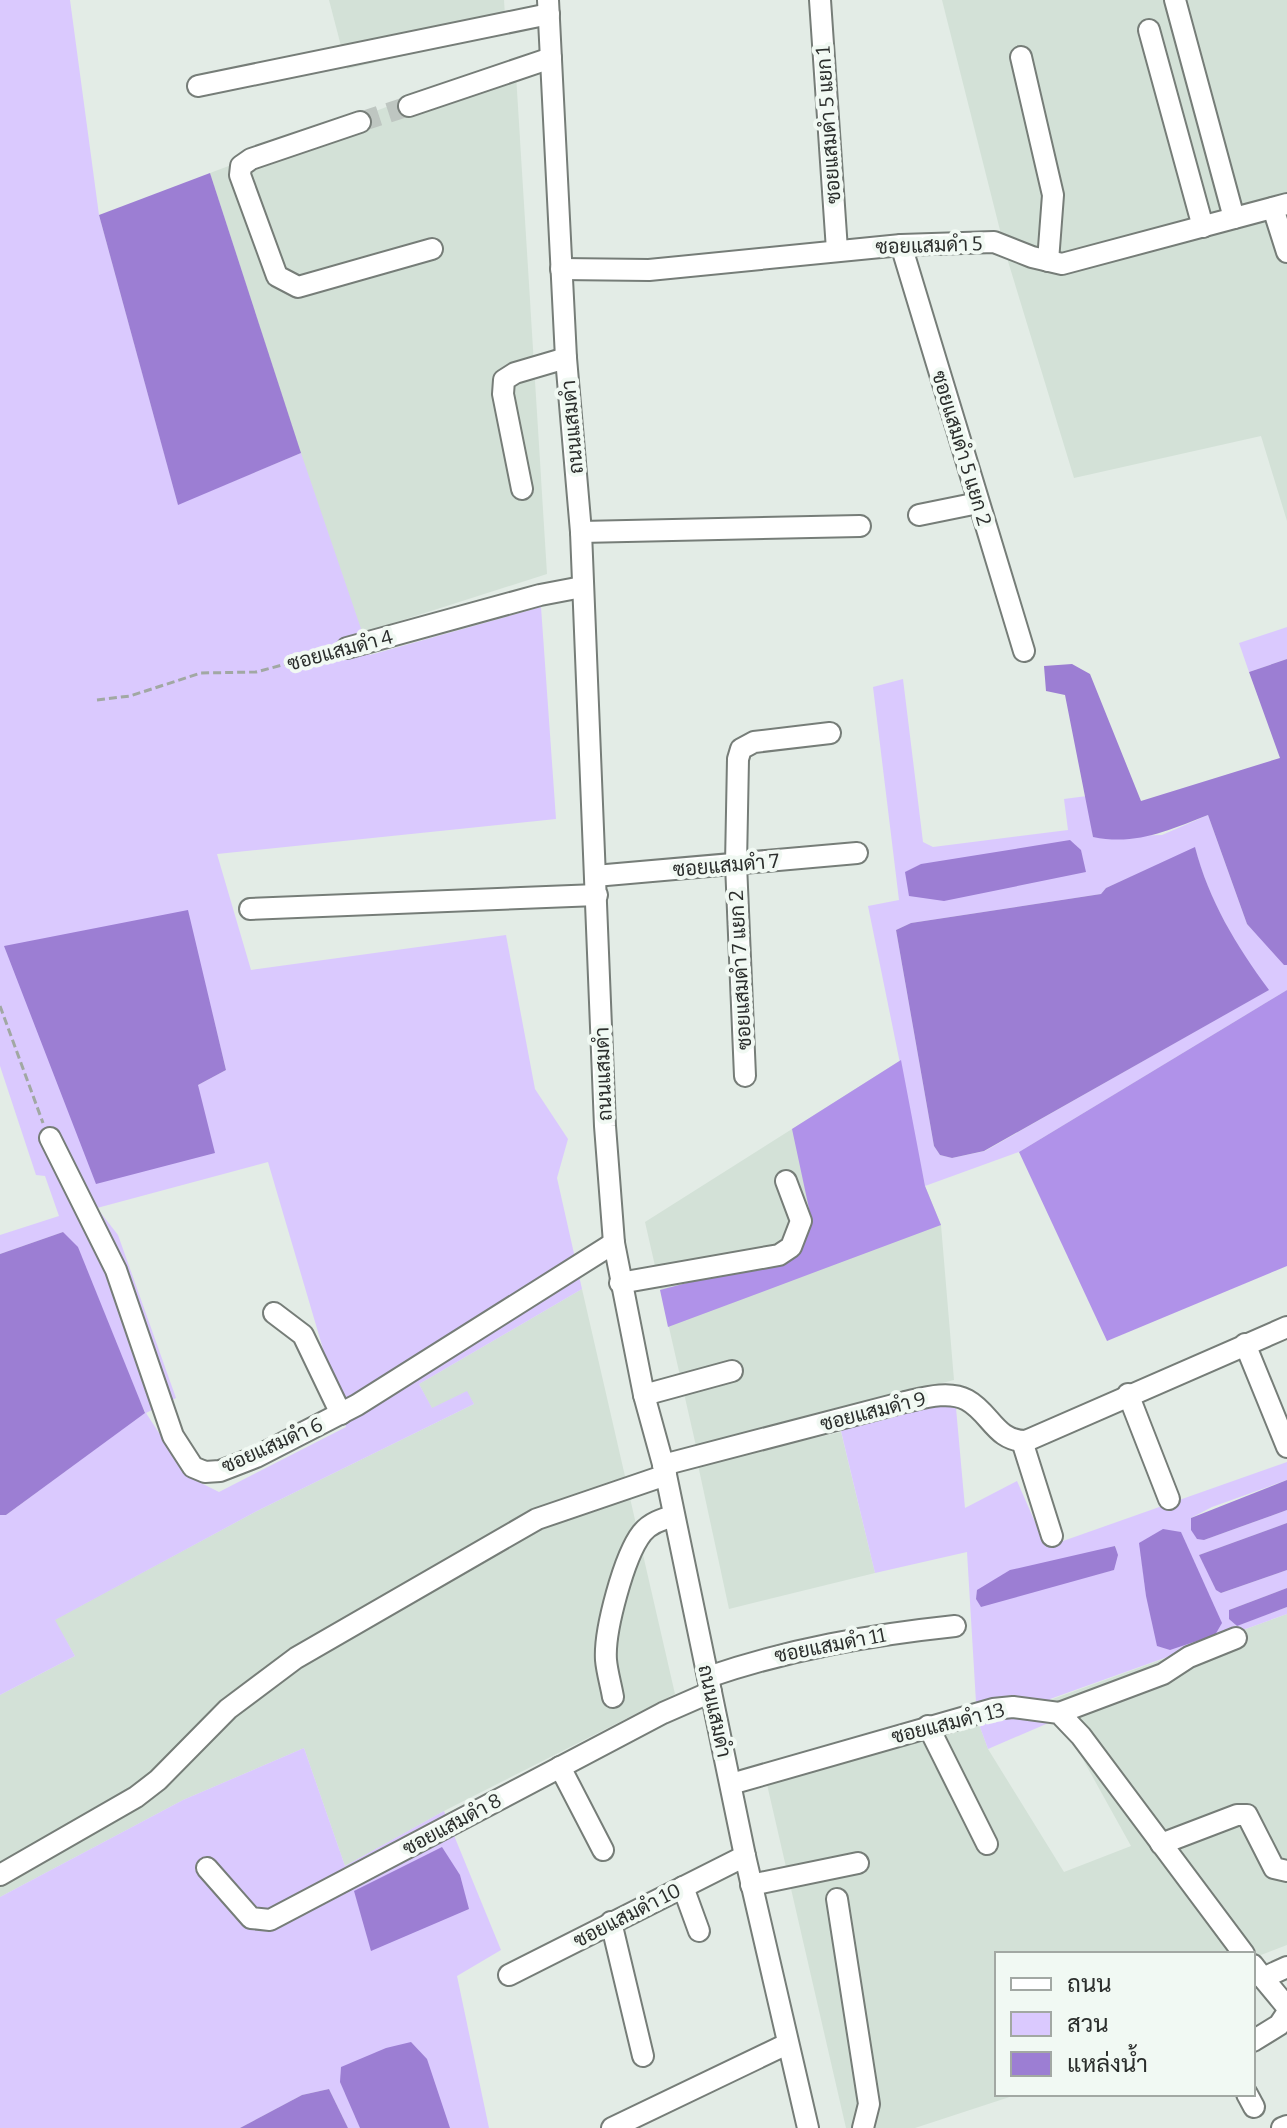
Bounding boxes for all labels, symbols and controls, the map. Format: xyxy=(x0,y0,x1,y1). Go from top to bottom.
street label: ซอยแสมดำ 5 แยก 1 xyxy=(811,45,845,205)
street label: ซอยแสมดำ 5 xyxy=(875,231,983,259)
street label: ซอยแสมดำ 5 แยก 2 xyxy=(927,368,997,528)
street label: ถนนแสมดำ xyxy=(556,379,588,475)
street label: ซอยแสมดำ 4 xyxy=(285,624,396,676)
street label: ซอยแสมดำ 7 xyxy=(672,848,780,882)
street label: ซอยแสมดำ 7 แยก 2 xyxy=(724,889,756,1051)
street label: ถนนแสมดำ xyxy=(589,1027,617,1121)
street label: ซอยแสมดำ 9 xyxy=(818,1386,928,1436)
street label: ซอยแสมดำ 6 xyxy=(218,1412,326,1478)
street label: ซอยแสมดำ 11 xyxy=(772,1622,888,1668)
street label: ถนนแสมดำ xyxy=(693,1662,737,1760)
street label: ซอยแสมดำ 13 xyxy=(889,1697,1007,1749)
street label: ซอยแสมดำ 8 xyxy=(398,1788,506,1860)
street label: ซอยแสมดำ 10 xyxy=(569,1878,685,1952)
legend xyxy=(995,1952,1255,2096)
text: ถนน xyxy=(1067,1970,1112,1998)
text: สวน xyxy=(1067,2010,1109,2038)
text: แหล่งน้ำ xyxy=(1067,2044,1148,2078)

